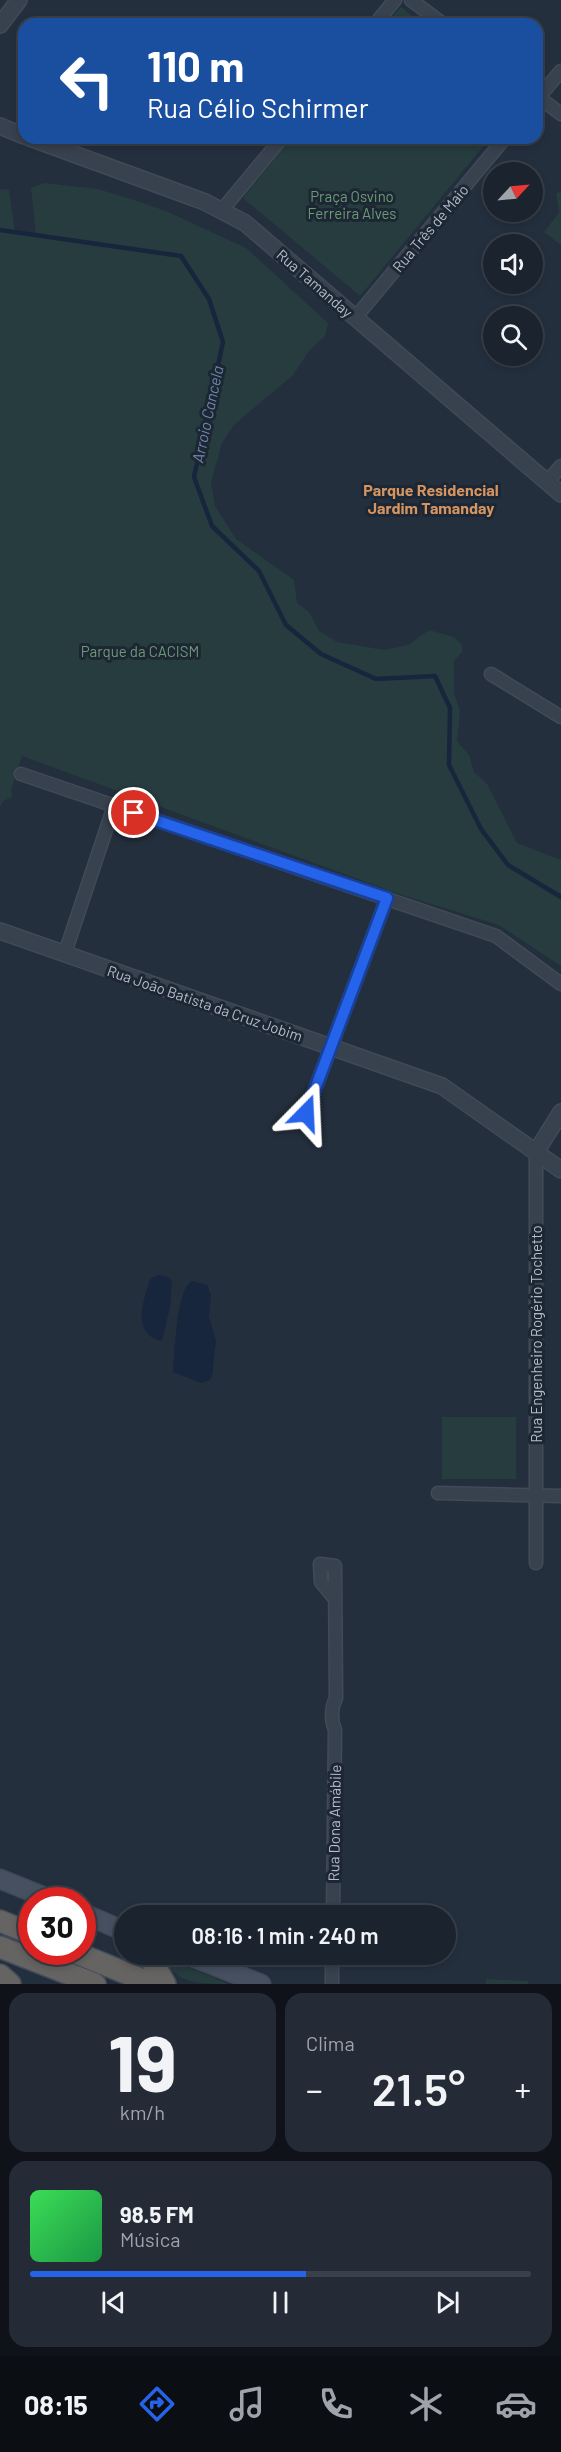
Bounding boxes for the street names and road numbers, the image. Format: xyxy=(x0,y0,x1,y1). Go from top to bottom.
street label: Rua Três de Maio xyxy=(388,181,472,275)
street label: Rua Tamanday xyxy=(273,245,357,321)
street label: Rua João Batista da Cruz Jobim xyxy=(105,961,305,1045)
street label: Rua Engenheiro Rogério Tochetto xyxy=(527,1225,545,1443)
street label: Rua Dona Amábile xyxy=(324,1765,344,1881)

